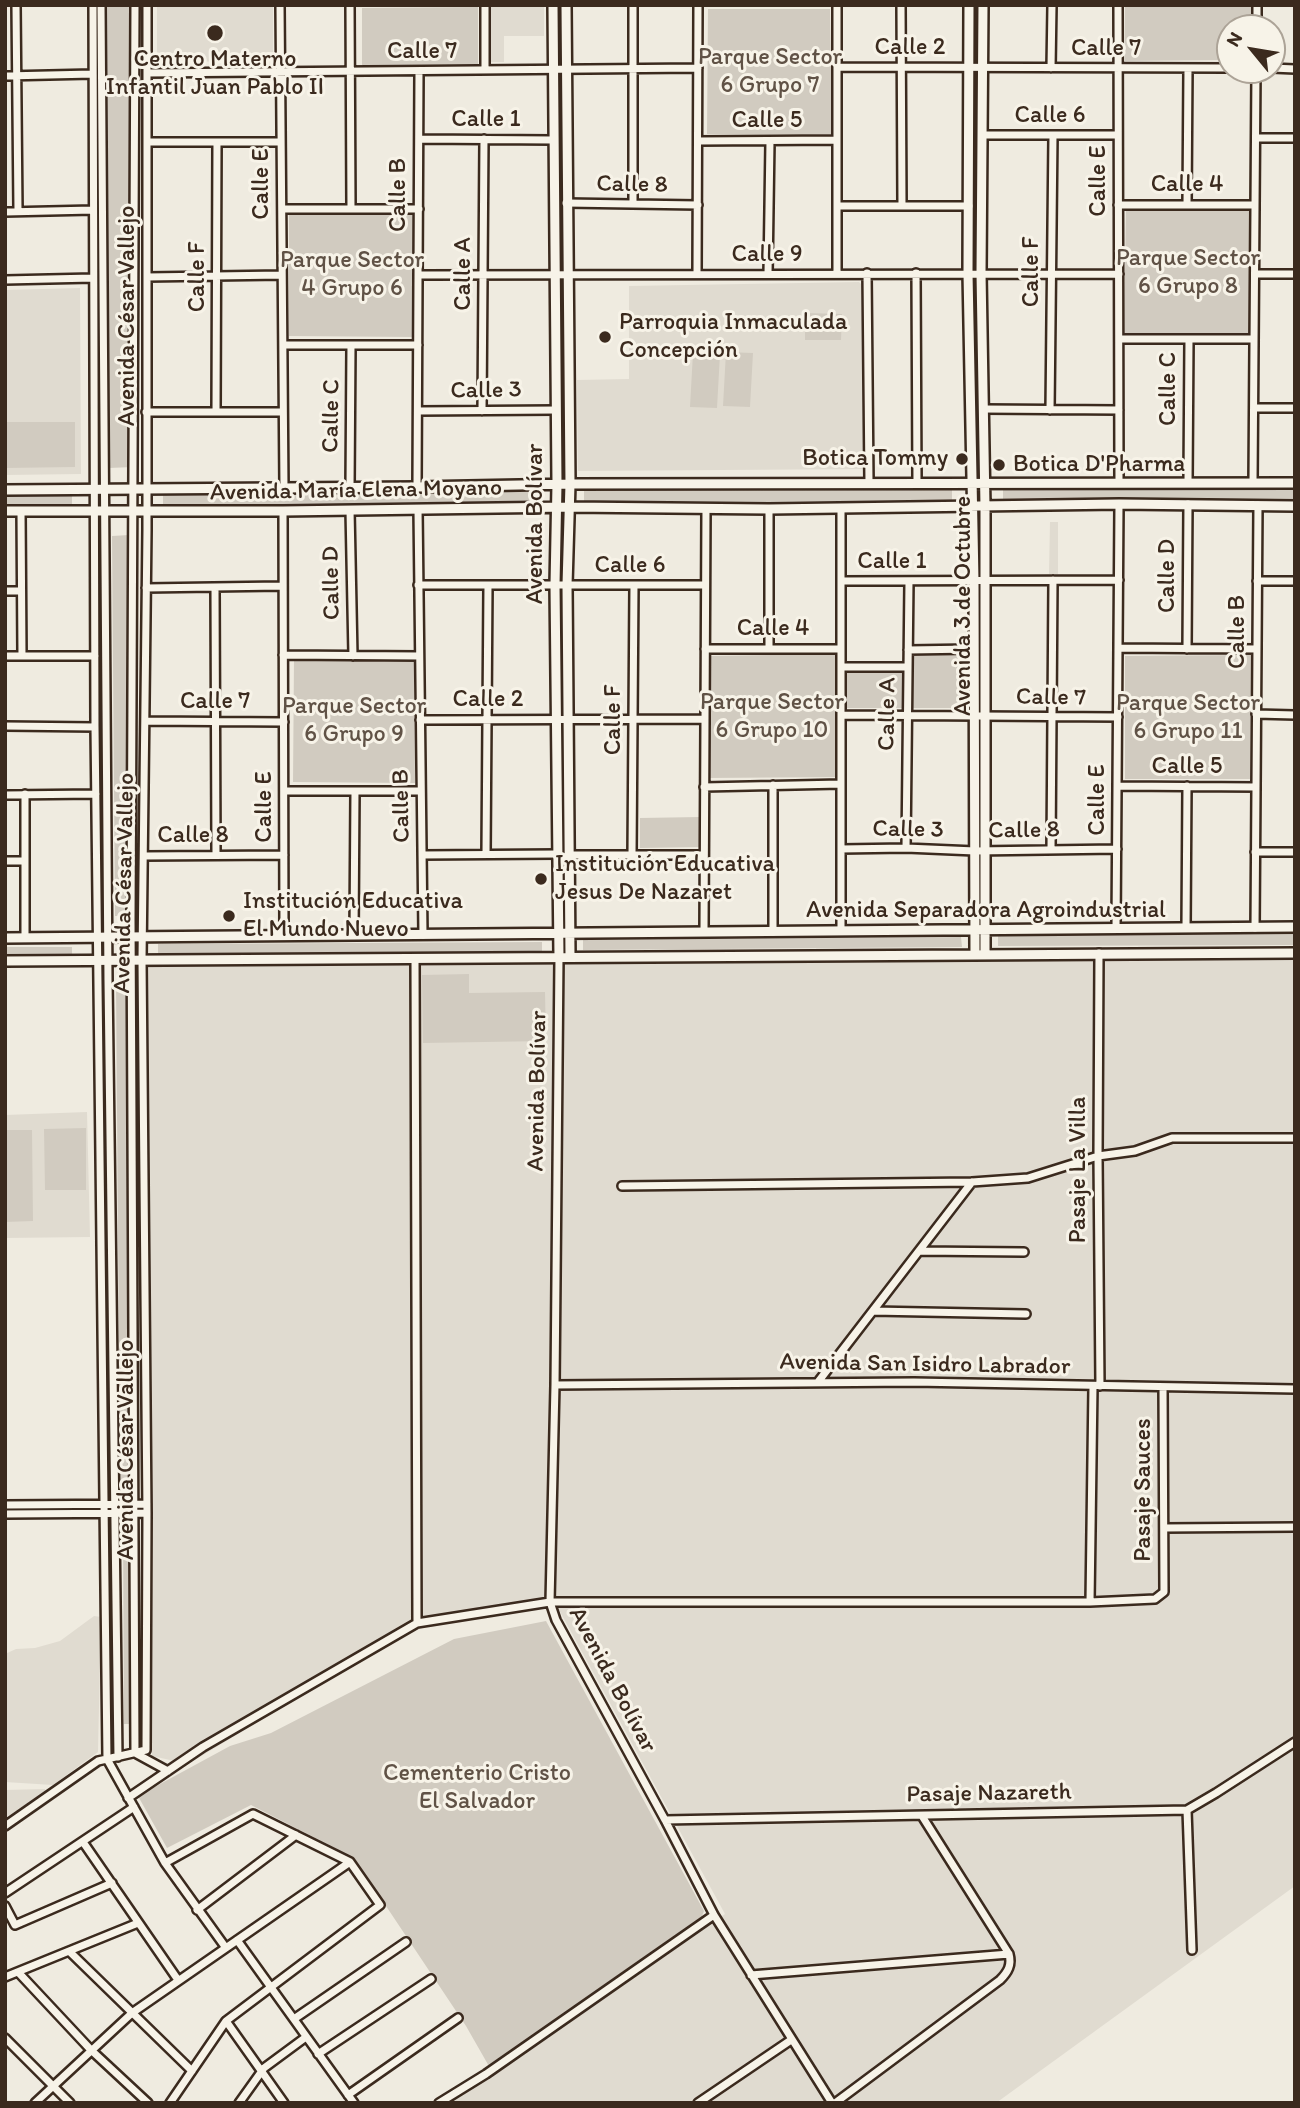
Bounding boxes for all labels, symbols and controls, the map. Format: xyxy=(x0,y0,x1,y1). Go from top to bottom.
north arrow xyxy=(1216,14,1286,84)
marker: Centro Materno Infantil Juan Pablo II xyxy=(205,23,225,43)
text: N xyxy=(1221,28,1247,51)
street label: Calle 2 xyxy=(875,34,945,62)
street label: Calle 7 xyxy=(1071,35,1141,63)
street label: Calle 7 xyxy=(387,38,457,66)
park label: Parque Sector 6 Grupo 7 xyxy=(698,44,842,100)
place label: Centro Materno Infantil Juan Pablo II xyxy=(106,46,324,102)
street label: Calle 6 xyxy=(1014,102,1086,130)
street label: Calle 1 xyxy=(451,106,521,134)
street label: Calle 5 xyxy=(732,107,802,135)
street label: Calle E xyxy=(1085,145,1113,217)
street label: Calle E xyxy=(248,148,276,220)
street label: Calle B xyxy=(385,158,413,232)
street label: Calle 8 xyxy=(596,170,668,200)
street label: Calle 4 xyxy=(1151,171,1223,199)
street label: Avenida César Vallejo xyxy=(114,206,142,426)
street label: Calle A xyxy=(450,237,478,311)
street label: Calle F xyxy=(1018,237,1046,307)
street label: Calle 9 xyxy=(732,241,802,269)
street label: Calle F xyxy=(184,242,212,312)
park label: Parque Sector 6 Grupo 8 xyxy=(1116,245,1260,301)
park label: Parque Sector 4 Grupo 6 xyxy=(280,247,424,303)
place label: Parroquia Inmaculada Concepción xyxy=(619,309,847,365)
marker: Parroquia Inmaculada Concepción xyxy=(597,329,613,345)
street label: Calle C xyxy=(1155,352,1183,426)
street label: Calle 3 xyxy=(450,376,522,406)
street label: Calle C xyxy=(317,379,347,453)
street label: Avenida Bolívar xyxy=(522,444,550,604)
place label: Botica Tommy xyxy=(802,445,948,473)
marker: Botica Tommy xyxy=(954,451,970,467)
place label: Botica D'Pharma xyxy=(1013,451,1185,479)
marker: Botica D'Pharma xyxy=(991,457,1007,473)
street label: Avenida María Elena Moyano xyxy=(210,474,502,508)
street label: Avenida 3 de Octubre xyxy=(950,496,978,716)
street label: Calle D xyxy=(1154,539,1182,613)
street label: Calle D xyxy=(317,546,347,620)
street label: Calle 1 xyxy=(857,548,927,576)
street label: Calle 6 xyxy=(594,552,666,580)
street label: Calle B xyxy=(1224,595,1252,669)
street label: Calle 4 xyxy=(737,615,809,643)
street label: Calle A xyxy=(873,677,903,751)
street label: Calle 7 xyxy=(1016,683,1086,713)
street label: Calle F xyxy=(600,685,628,755)
street label: Calle 2 xyxy=(453,686,523,714)
street label: Calle 7 xyxy=(180,688,250,716)
park label: Parque Sector 6 Grupo 10 xyxy=(700,689,844,745)
park label: Parque Sector 6 Grupo 11 xyxy=(1116,690,1260,746)
park label: Parque Sector 6 Grupo 9 xyxy=(282,693,426,749)
street label: Calle 5 xyxy=(1152,753,1222,781)
street label: Calle E xyxy=(1084,764,1112,836)
street label: Calle B xyxy=(387,769,417,843)
street label: Calle E xyxy=(251,771,279,843)
street label: Avenida César Vallejo xyxy=(109,772,141,994)
street label: Calle 3 xyxy=(872,815,944,845)
street label: Calle 8 xyxy=(988,816,1060,846)
street label: Calle 8 xyxy=(157,822,229,850)
place label: Institución Educativa Jesus De Nazaret xyxy=(555,851,775,907)
marker: Institución Educativa Jesus De Nazaret xyxy=(533,871,549,887)
place label: Institución Educativa El Mundo Nuevo xyxy=(243,888,463,944)
street label: Avenida Separadora Agroindustrial xyxy=(806,897,1166,925)
marker: Institución Educativa El Mundo Nuevo xyxy=(221,908,237,924)
street label: Avenida Bolívar xyxy=(522,1010,554,1172)
street label: Pasaje La Villa xyxy=(1065,1097,1093,1243)
street label: Avenida César Vallejo xyxy=(113,1340,141,1560)
street label: Avenida San Isidro Labrador xyxy=(779,1348,1071,1382)
street label: Pasaje Sauces xyxy=(1130,1418,1158,1562)
street label: Avenida Bolívar xyxy=(562,1602,662,1758)
park label: Cementerio Cristo El Salvador xyxy=(383,1760,571,1816)
street label: Pasaje Nazareth xyxy=(906,1778,1072,1810)

